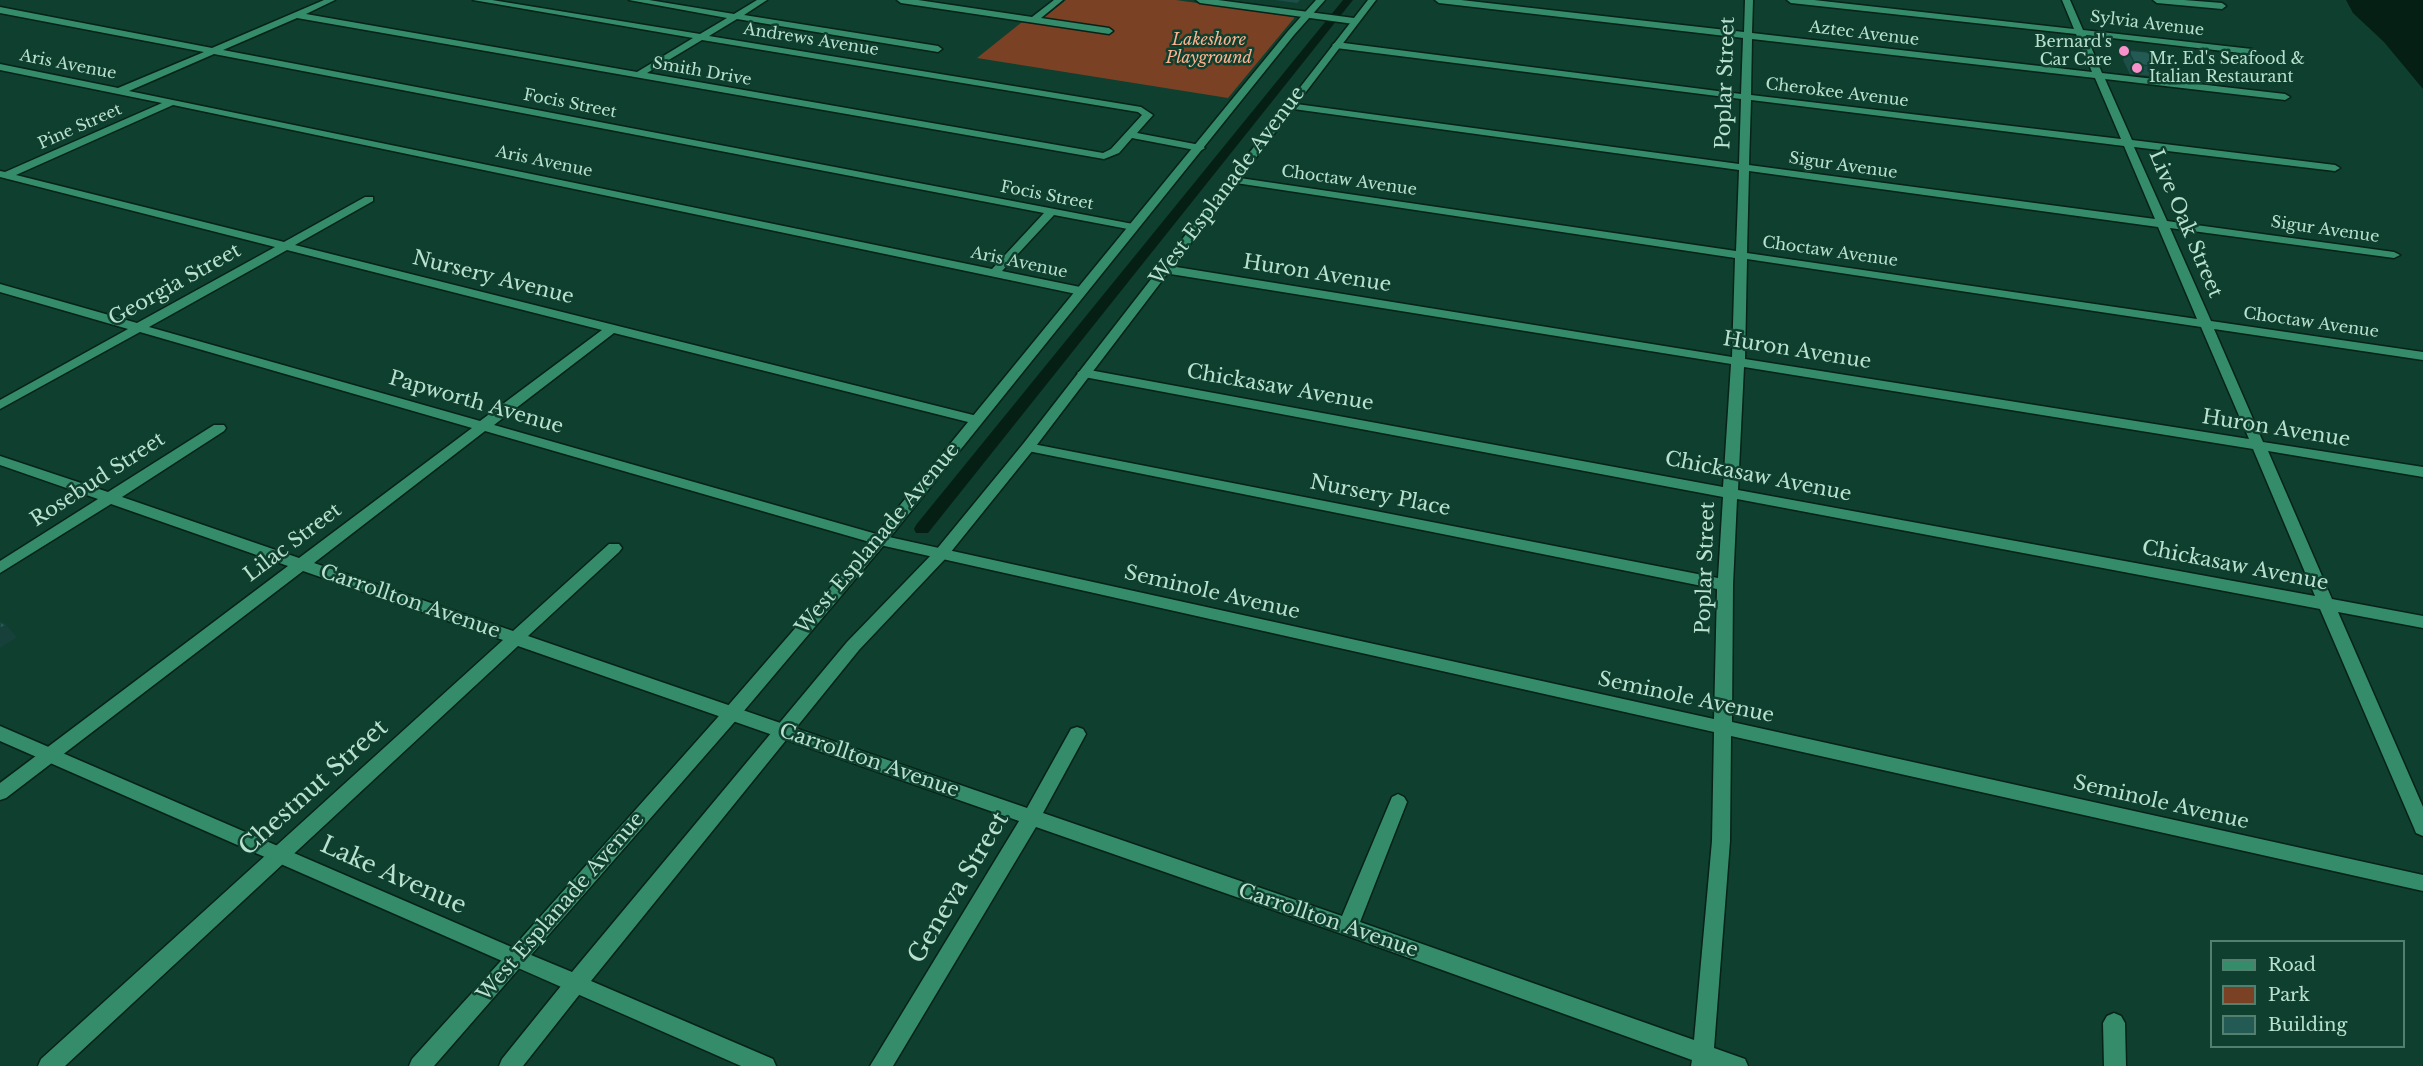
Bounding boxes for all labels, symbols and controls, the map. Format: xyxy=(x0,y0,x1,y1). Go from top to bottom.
street label: Sylvia Avenue xyxy=(2089,7,2205,41)
street label: Poplar Street xyxy=(1712,16,1740,150)
street label: Aztec Avenue xyxy=(1808,18,1920,50)
street label: Andrews Avenue xyxy=(742,20,880,60)
park label: Lakeshore Playground xyxy=(1166,30,1252,68)
place label: Bernard's Car Care xyxy=(2034,32,2112,70)
marker: Bernard's Car Care xyxy=(2117,44,2131,58)
street label: Aris Avenue xyxy=(18,46,118,84)
place label: Mr. Ed's Seafood & Italian Restaurant xyxy=(2149,49,2305,87)
street label: Smith Drive xyxy=(651,54,753,90)
marker: Mr. Ed's Seafood & Italian Restaurant xyxy=(2130,61,2144,75)
street label: Cherokee Avenue xyxy=(1764,75,1910,111)
street label: West Esplanade Avenue xyxy=(1146,82,1310,290)
street label: Focis Street xyxy=(522,86,618,122)
street label: Pine Street xyxy=(35,100,125,154)
street label: Aris Avenue xyxy=(494,142,594,182)
street label: Live Oak Street xyxy=(2143,146,2227,302)
street label: Sigur Avenue xyxy=(1788,149,1898,183)
street label: Choctaw Avenue xyxy=(1280,162,1418,200)
street label: Focis Street xyxy=(999,178,1095,214)
street label: Sigur Avenue xyxy=(2270,213,2380,247)
street label: Choctaw Avenue xyxy=(1761,233,1899,271)
street label: Georgia Street xyxy=(105,239,245,331)
street label: Aris Avenue xyxy=(969,243,1069,283)
street label: Nursery Avenue xyxy=(410,246,576,310)
street label: Huron Avenue xyxy=(1241,250,1393,298)
street label: Choctaw Avenue xyxy=(2242,304,2380,342)
street label: Huron Avenue xyxy=(1721,327,1873,375)
street label: Chickasaw Avenue xyxy=(1185,360,1375,416)
street label: Papworth Avenue xyxy=(386,367,566,439)
street label: Huron Avenue xyxy=(2200,405,2352,453)
street label: Rosebud Street xyxy=(26,428,170,532)
street label: West Esplanade Avenue xyxy=(791,438,965,640)
street label: Chickasaw Avenue xyxy=(1663,447,1853,507)
street label: Nursery Place xyxy=(1308,471,1452,521)
street label: Lilac Street xyxy=(240,499,346,587)
street label: Poplar Street xyxy=(1692,501,1720,635)
street label: Chickasaw Avenue xyxy=(2140,536,2330,596)
street label: Carrollton Avenue xyxy=(317,560,503,644)
street label: Seminole Avenue xyxy=(1122,561,1302,625)
street label: Seminole Avenue xyxy=(1596,668,1776,728)
street label: Chestnut Street xyxy=(234,714,394,862)
street label: Carrollton Avenue xyxy=(776,719,962,803)
street label: Seminole Avenue xyxy=(2071,771,2251,835)
street label: Geneva Street xyxy=(903,807,1015,969)
street label: West Esplanade Avenue xyxy=(472,808,650,1006)
street label: Lake Avenue xyxy=(316,831,470,921)
street label: Carrollton Avenue xyxy=(1235,879,1421,963)
legend xyxy=(2210,940,2405,1048)
text: Road xyxy=(2268,954,2316,976)
text: Park xyxy=(2268,984,2310,1006)
text: Building xyxy=(2268,1014,2347,1036)

